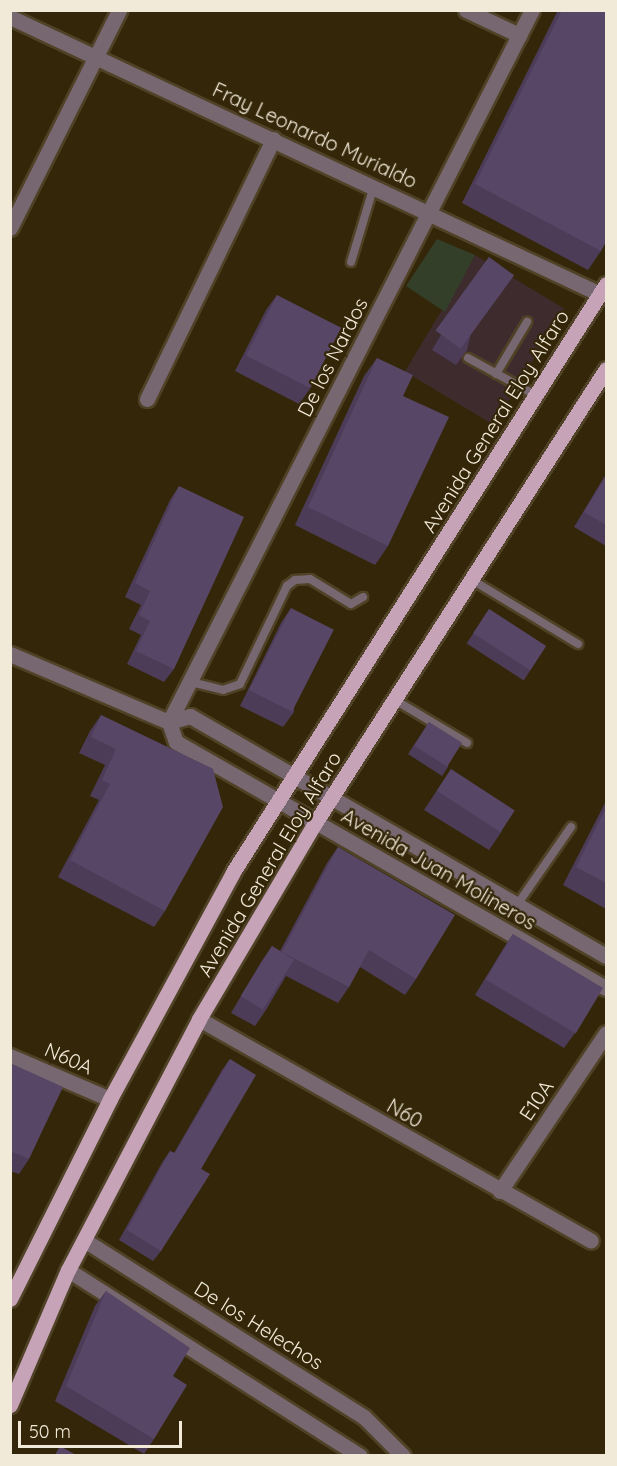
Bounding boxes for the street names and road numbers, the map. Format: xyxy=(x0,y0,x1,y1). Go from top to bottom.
street label: Fray Leonardo Murialdo xyxy=(209,77,421,193)
street label: De los Nardos xyxy=(292,294,372,420)
street label: Avenida General Eloy Alfaro xyxy=(416,305,574,537)
street label: Avenida General Eloy Alfaro xyxy=(192,747,346,981)
street label: Avenida Juan Molineros xyxy=(337,803,541,935)
street label: N60A xyxy=(41,1037,97,1079)
street label: E10A xyxy=(514,1075,558,1125)
street label: N60 xyxy=(383,1093,427,1133)
street label: De los Helechos xyxy=(190,1276,328,1374)

